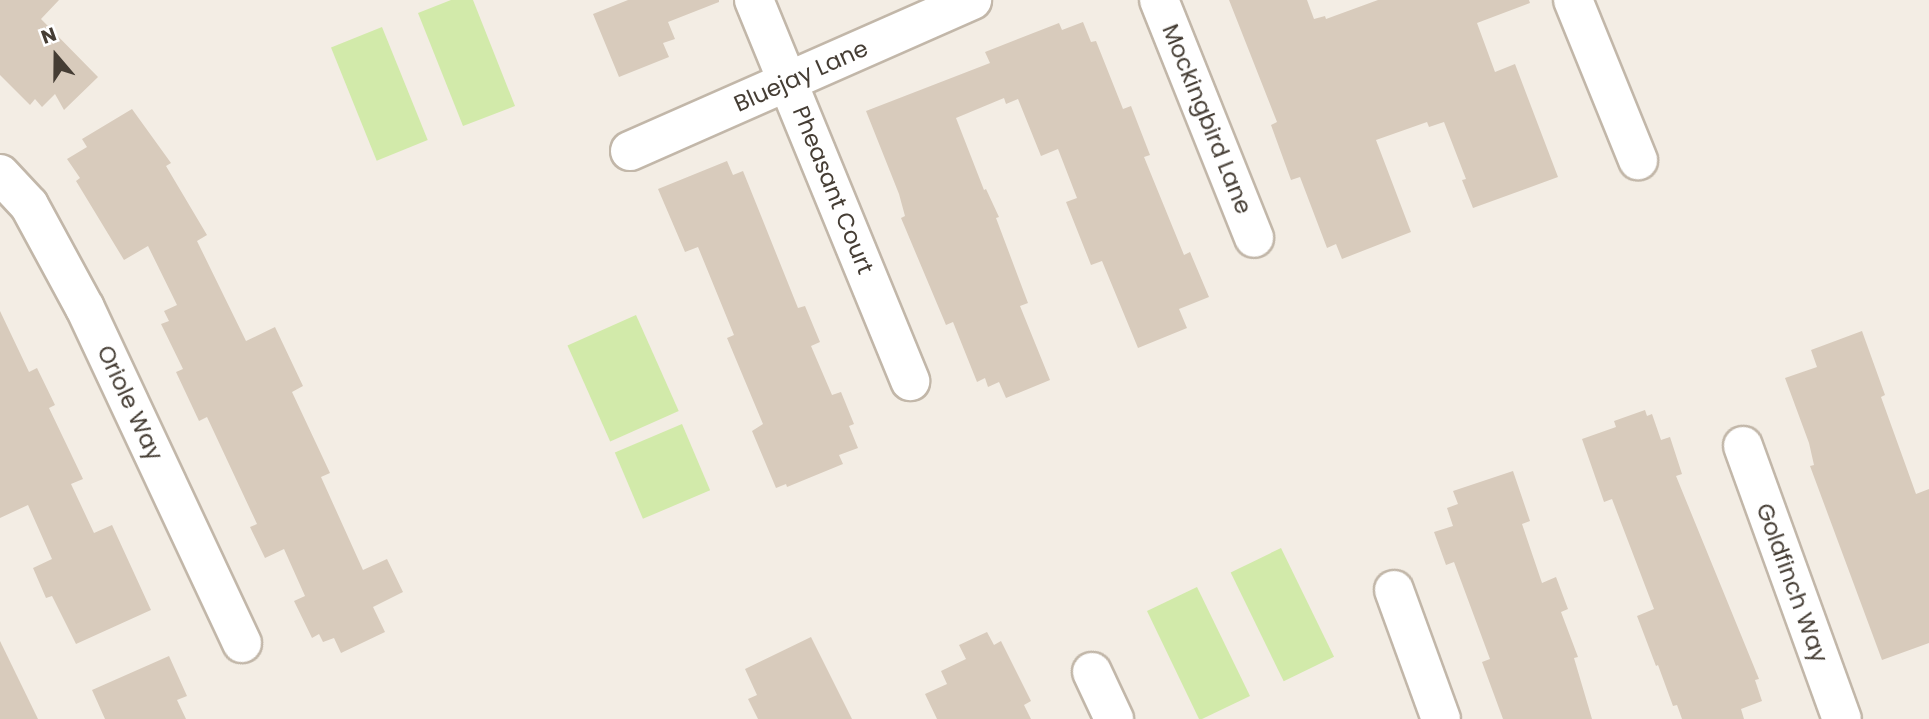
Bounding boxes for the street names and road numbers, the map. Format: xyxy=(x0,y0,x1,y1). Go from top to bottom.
street label: Mockingbird Lane xyxy=(1156,20,1258,218)
street label: Bluejay Lane xyxy=(730,34,872,118)
street label: Pheasant Court xyxy=(787,102,879,278)
street label: Oriole Way xyxy=(91,341,169,465)
street label: Goldfinch Way xyxy=(1750,500,1834,666)

